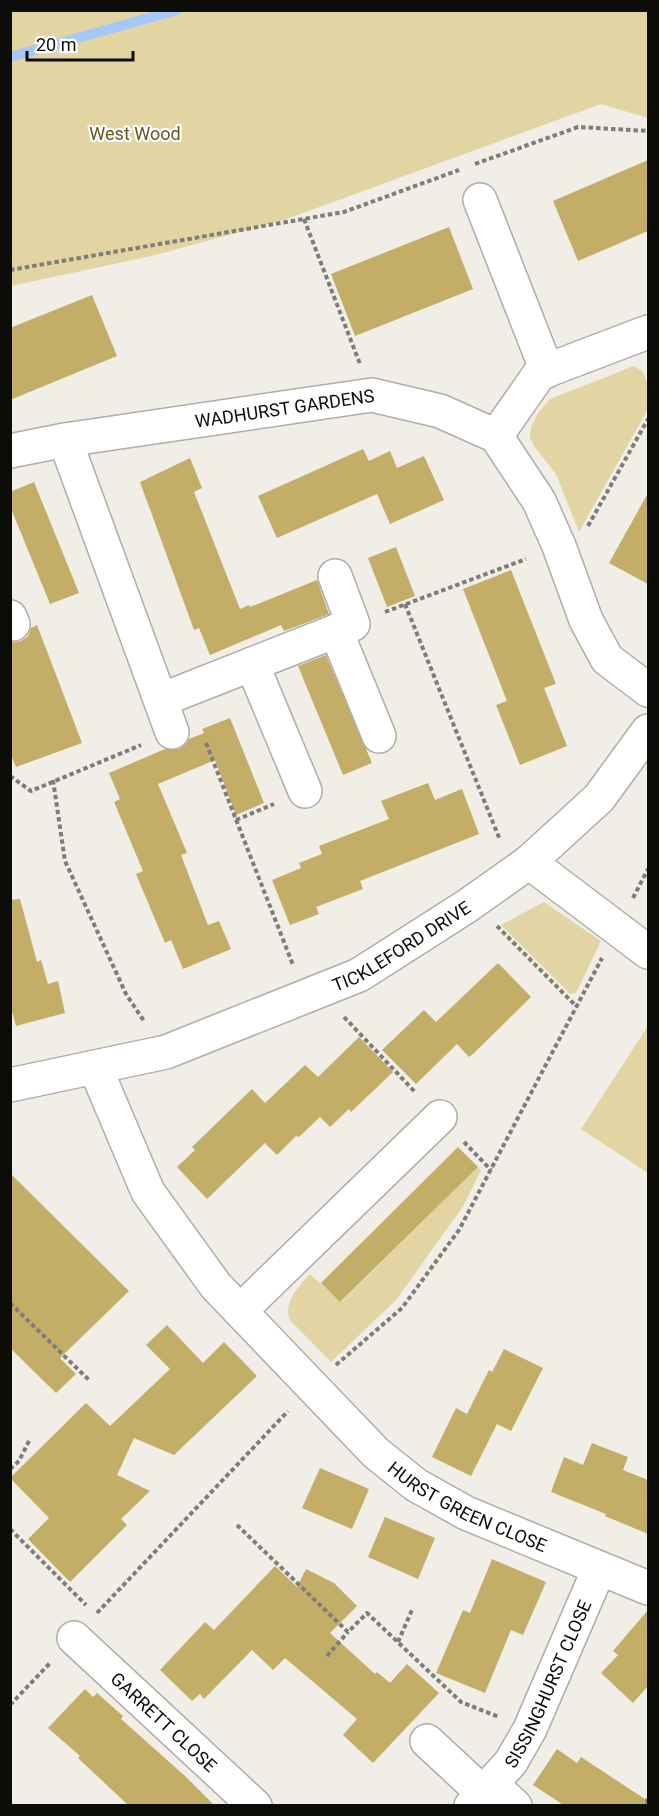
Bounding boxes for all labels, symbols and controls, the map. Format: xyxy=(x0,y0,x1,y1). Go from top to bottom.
scale bar xyxy=(27,24,134,62)
text: 20 m xyxy=(36,34,76,55)
park label: West Wood xyxy=(89,123,181,144)
street label: WADHURST GARDENS xyxy=(193,384,376,431)
street label: TICKLEFORD DRIVE xyxy=(329,896,474,995)
street label: HURST GREEN CLOSE xyxy=(384,1456,550,1556)
street label: SISSINGHURST CLOSE xyxy=(500,1597,595,1771)
street label: GARRETT CLOSE xyxy=(107,1668,221,1776)

